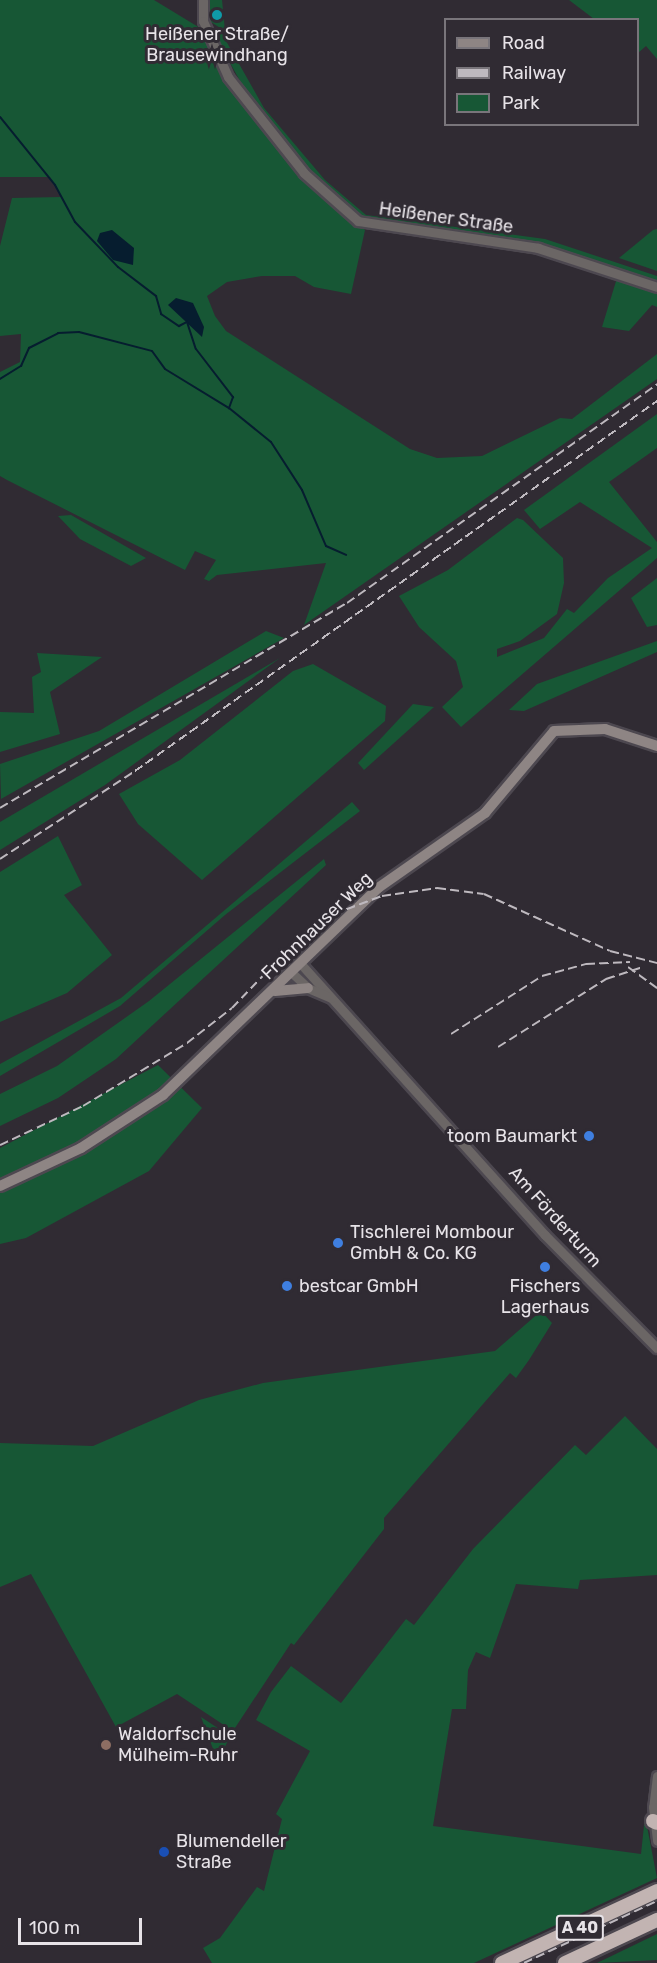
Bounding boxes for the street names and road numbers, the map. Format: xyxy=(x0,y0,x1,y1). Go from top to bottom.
street label: Heißener Straße xyxy=(377,198,515,238)
street label: Frohnhauser Weg xyxy=(257,867,377,985)
street label: Am Förderturm xyxy=(504,1162,606,1272)
road number: A 40 xyxy=(554,1915,606,1941)

